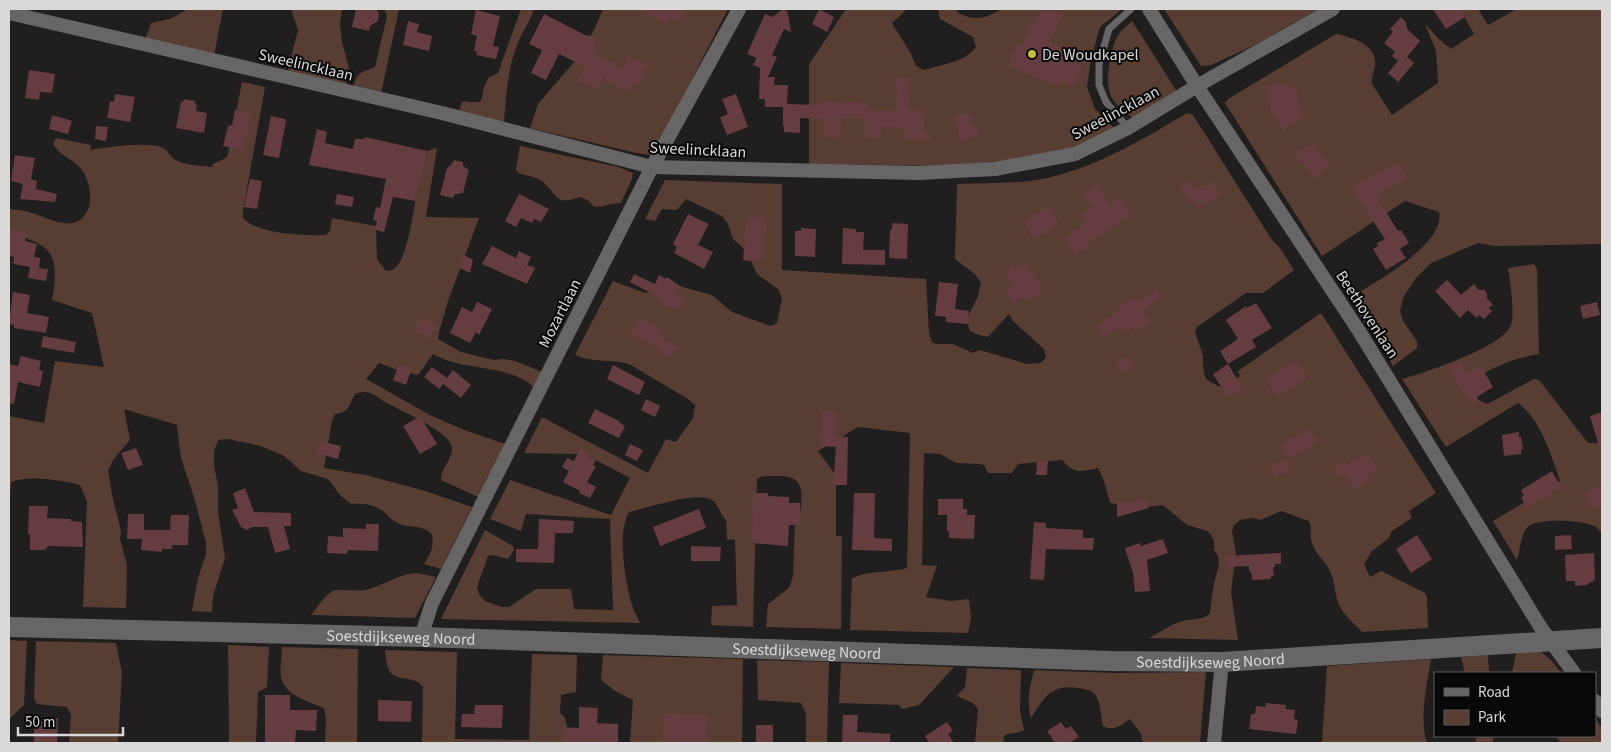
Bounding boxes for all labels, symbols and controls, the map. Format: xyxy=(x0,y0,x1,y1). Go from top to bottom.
street label: Sweelincklaan xyxy=(256,43,355,87)
place label: De Woudkapel xyxy=(1042,44,1139,66)
marker: De Woudkapel xyxy=(1026,48,1038,60)
street label: Sweelincklaan xyxy=(1068,80,1163,145)
street label: Sweelincklaan xyxy=(649,136,747,164)
street label: Beethovenlaan xyxy=(1330,266,1404,363)
street label: Mozartlaan xyxy=(533,275,587,352)
street label: Soestdijkseweg Noord xyxy=(326,625,476,651)
street label: Soestdijkseweg Noord xyxy=(732,638,881,665)
street label: Soestdijkseweg Noord xyxy=(1136,648,1285,674)
legend xyxy=(1434,672,1596,737)
text: Road xyxy=(1478,682,1510,703)
scale bar xyxy=(18,704,122,736)
text: Park xyxy=(1478,707,1507,728)
text: 50 m xyxy=(25,712,55,733)

